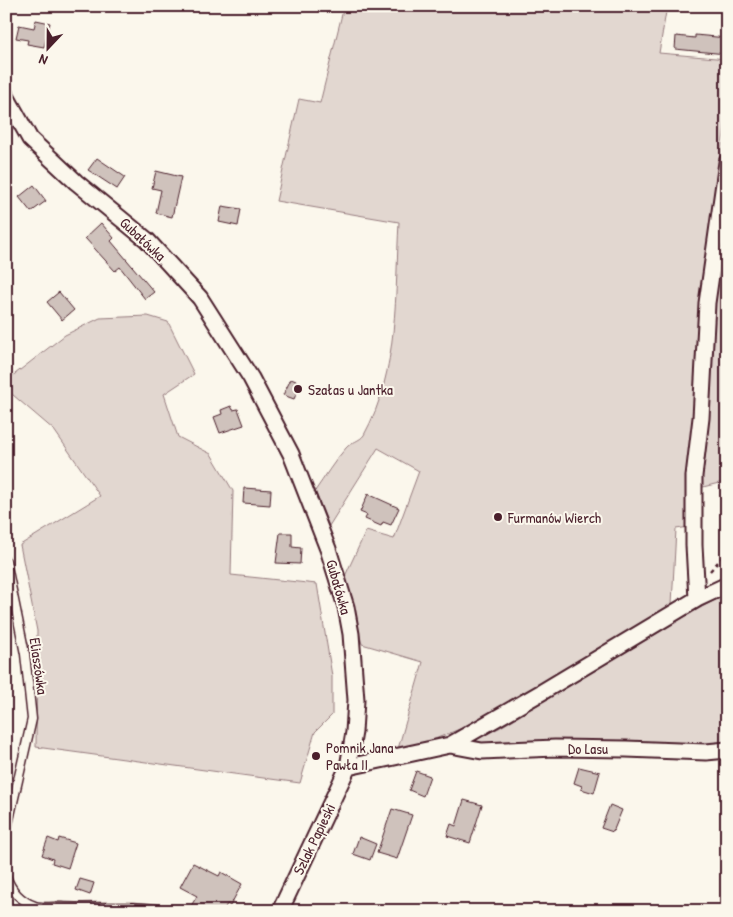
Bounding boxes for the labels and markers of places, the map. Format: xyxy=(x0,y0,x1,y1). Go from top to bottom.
place label: Szałas u Jantka xyxy=(308,379,393,400)
marker: Szałas u Jantka xyxy=(292,383,304,395)
place label: Furmanów Wierch xyxy=(507,507,601,528)
marker: Furmanów Wierch xyxy=(492,511,504,523)
place label: Pomnik Jana Pawła II xyxy=(326,737,393,775)
marker: Pomnik Jana Pawła II xyxy=(310,750,322,762)

